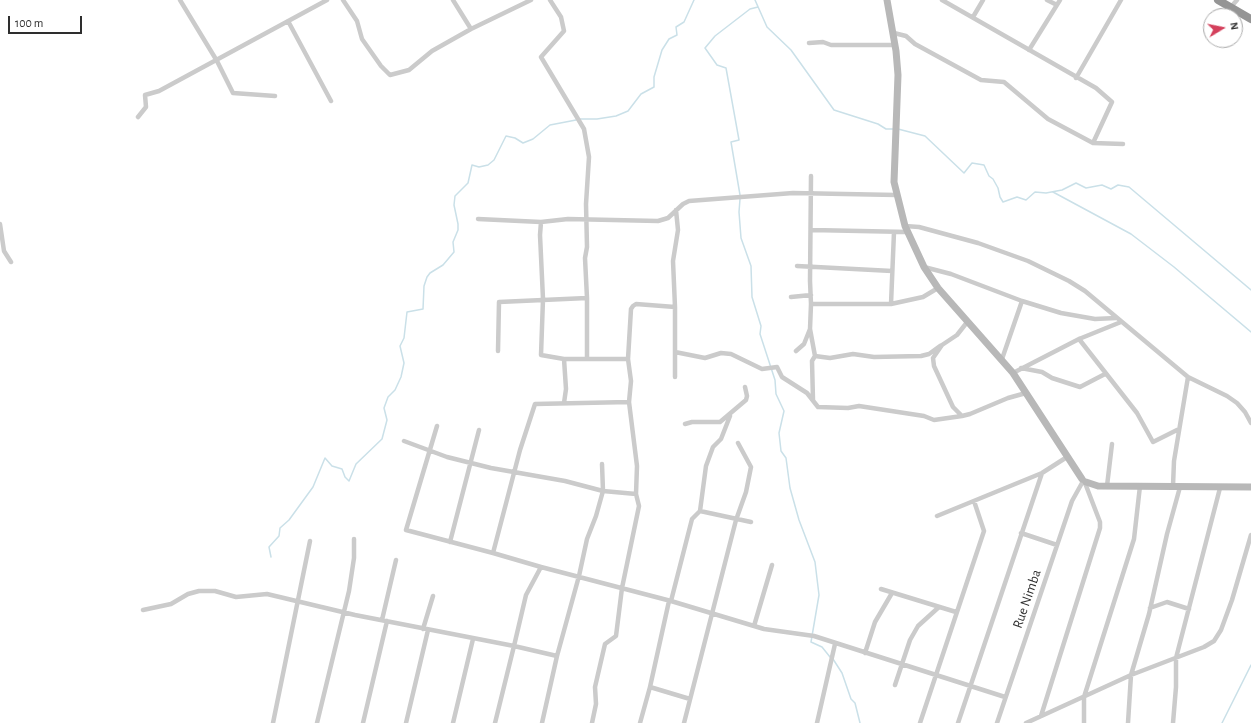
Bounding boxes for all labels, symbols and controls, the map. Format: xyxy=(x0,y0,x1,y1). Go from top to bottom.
scale bar xyxy=(10,8,84,34)
north arrow xyxy=(1203,8,1243,48)
text: 100 m xyxy=(15,17,43,29)
text: N xyxy=(1228,21,1240,31)
street label: Rue Nimba xyxy=(1009,567,1045,631)

